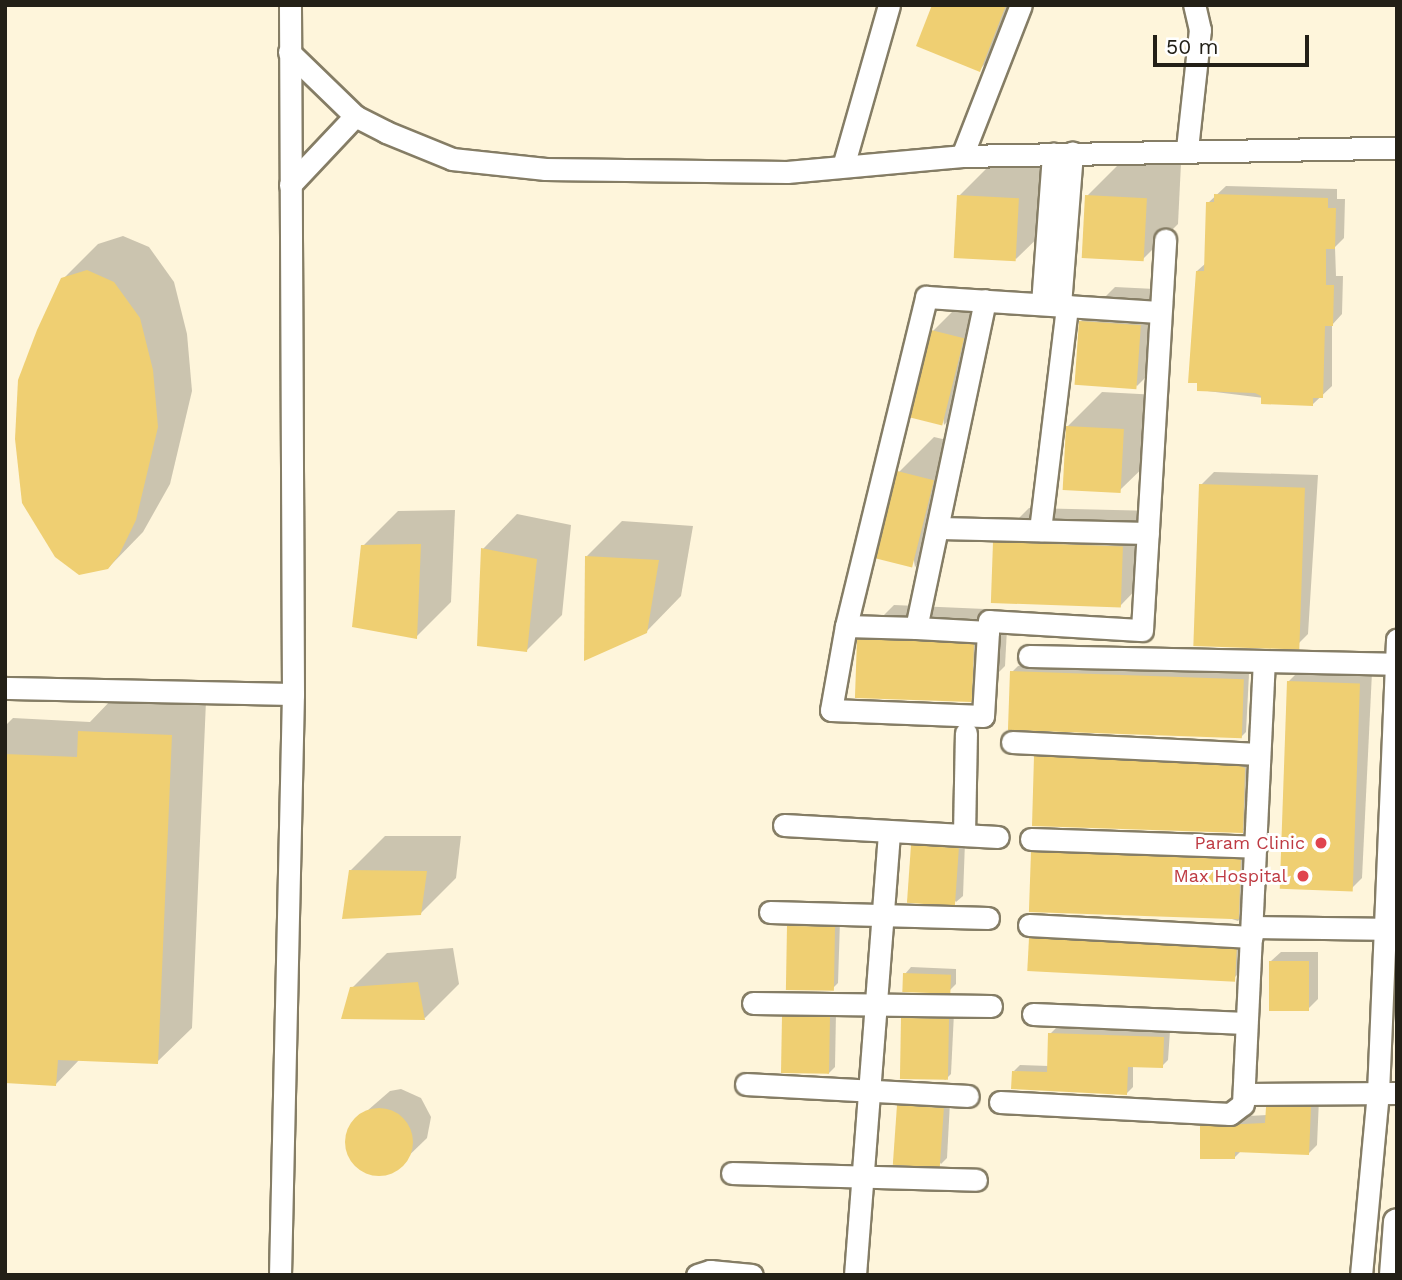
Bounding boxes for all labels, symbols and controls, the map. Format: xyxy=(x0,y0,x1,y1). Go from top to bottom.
scale bar xyxy=(1157,21,1313,65)
text: 50 m xyxy=(1166,34,1218,59)
place label: Param Clinic xyxy=(1195,832,1305,854)
marker: Param Clinic xyxy=(1311,833,1331,853)
place label: Max Hospital xyxy=(1173,865,1287,887)
marker: Max Hospital xyxy=(1293,866,1313,886)

